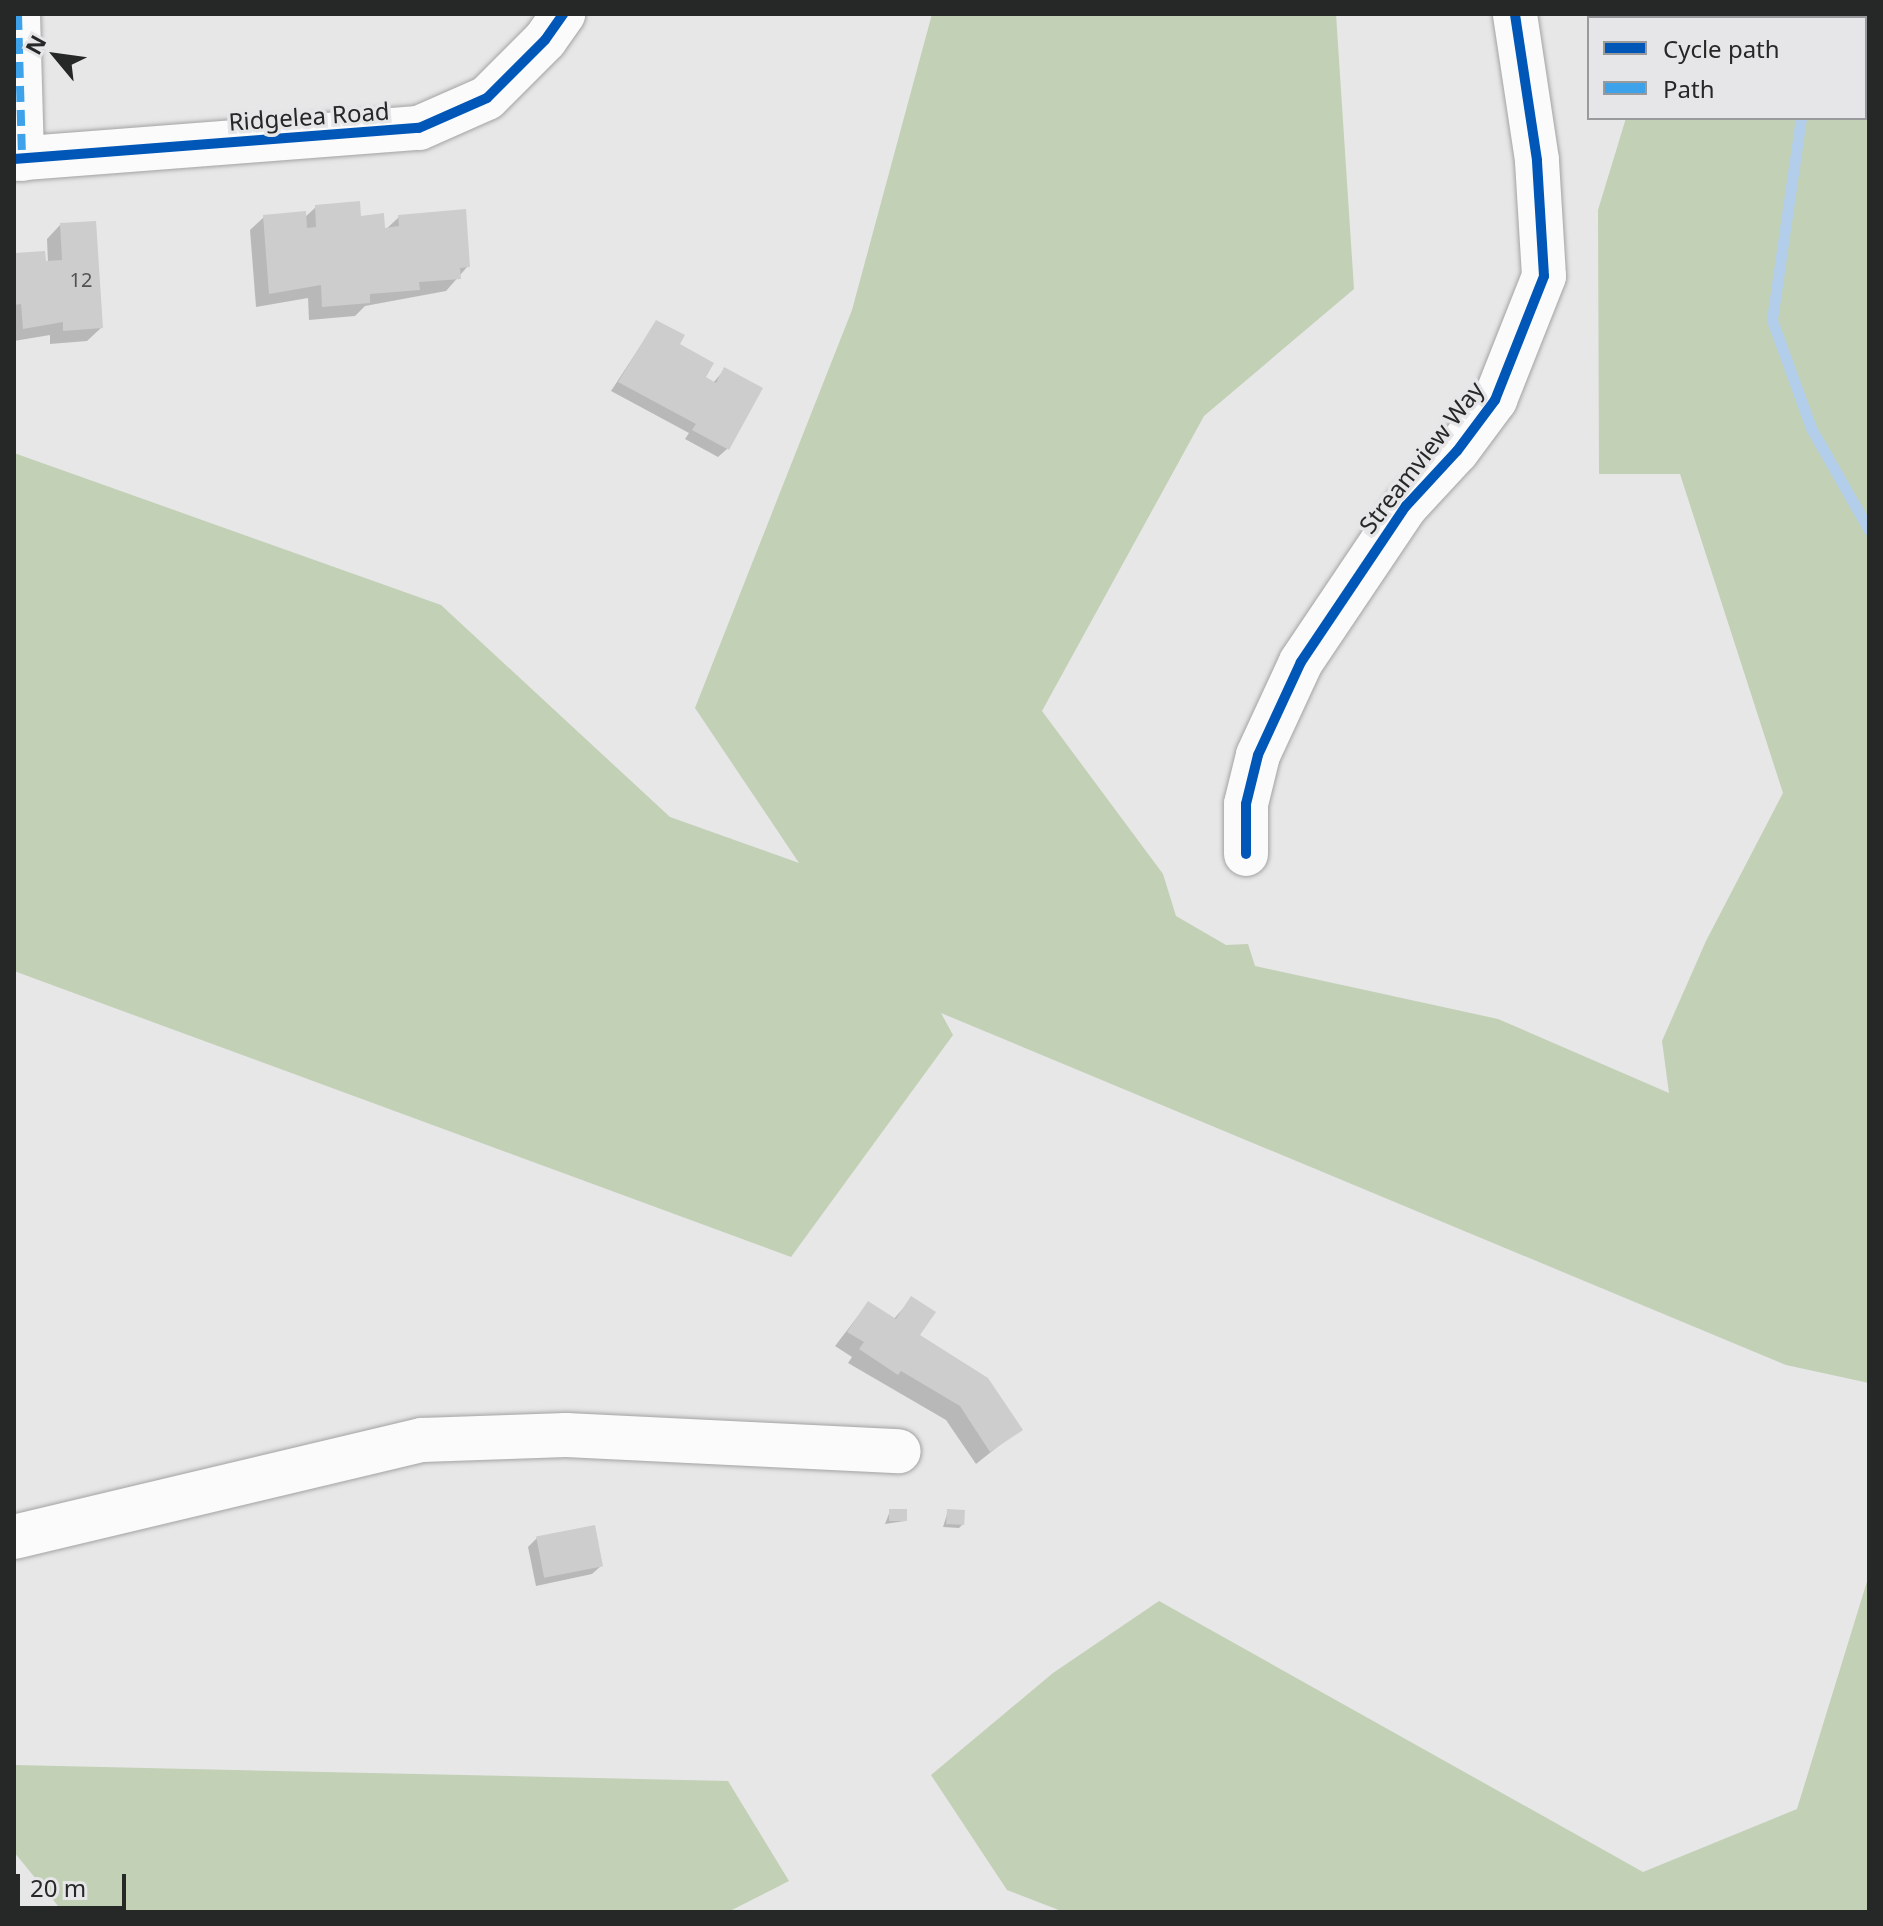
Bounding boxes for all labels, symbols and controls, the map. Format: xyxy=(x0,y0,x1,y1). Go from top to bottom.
north arrow xyxy=(16,16,96,96)
legend xyxy=(1587,16,1867,120)
text: N xyxy=(18,29,52,59)
text: Cycle path xyxy=(1663,32,1780,65)
text: Path xyxy=(1663,72,1714,105)
street label: Ridgelea Road xyxy=(228,96,390,136)
house number: 12 xyxy=(70,267,92,291)
street label: Streamview Way xyxy=(1353,375,1489,539)
scale bar xyxy=(20,1858,130,1908)
text: 20 m xyxy=(30,1871,86,1904)

